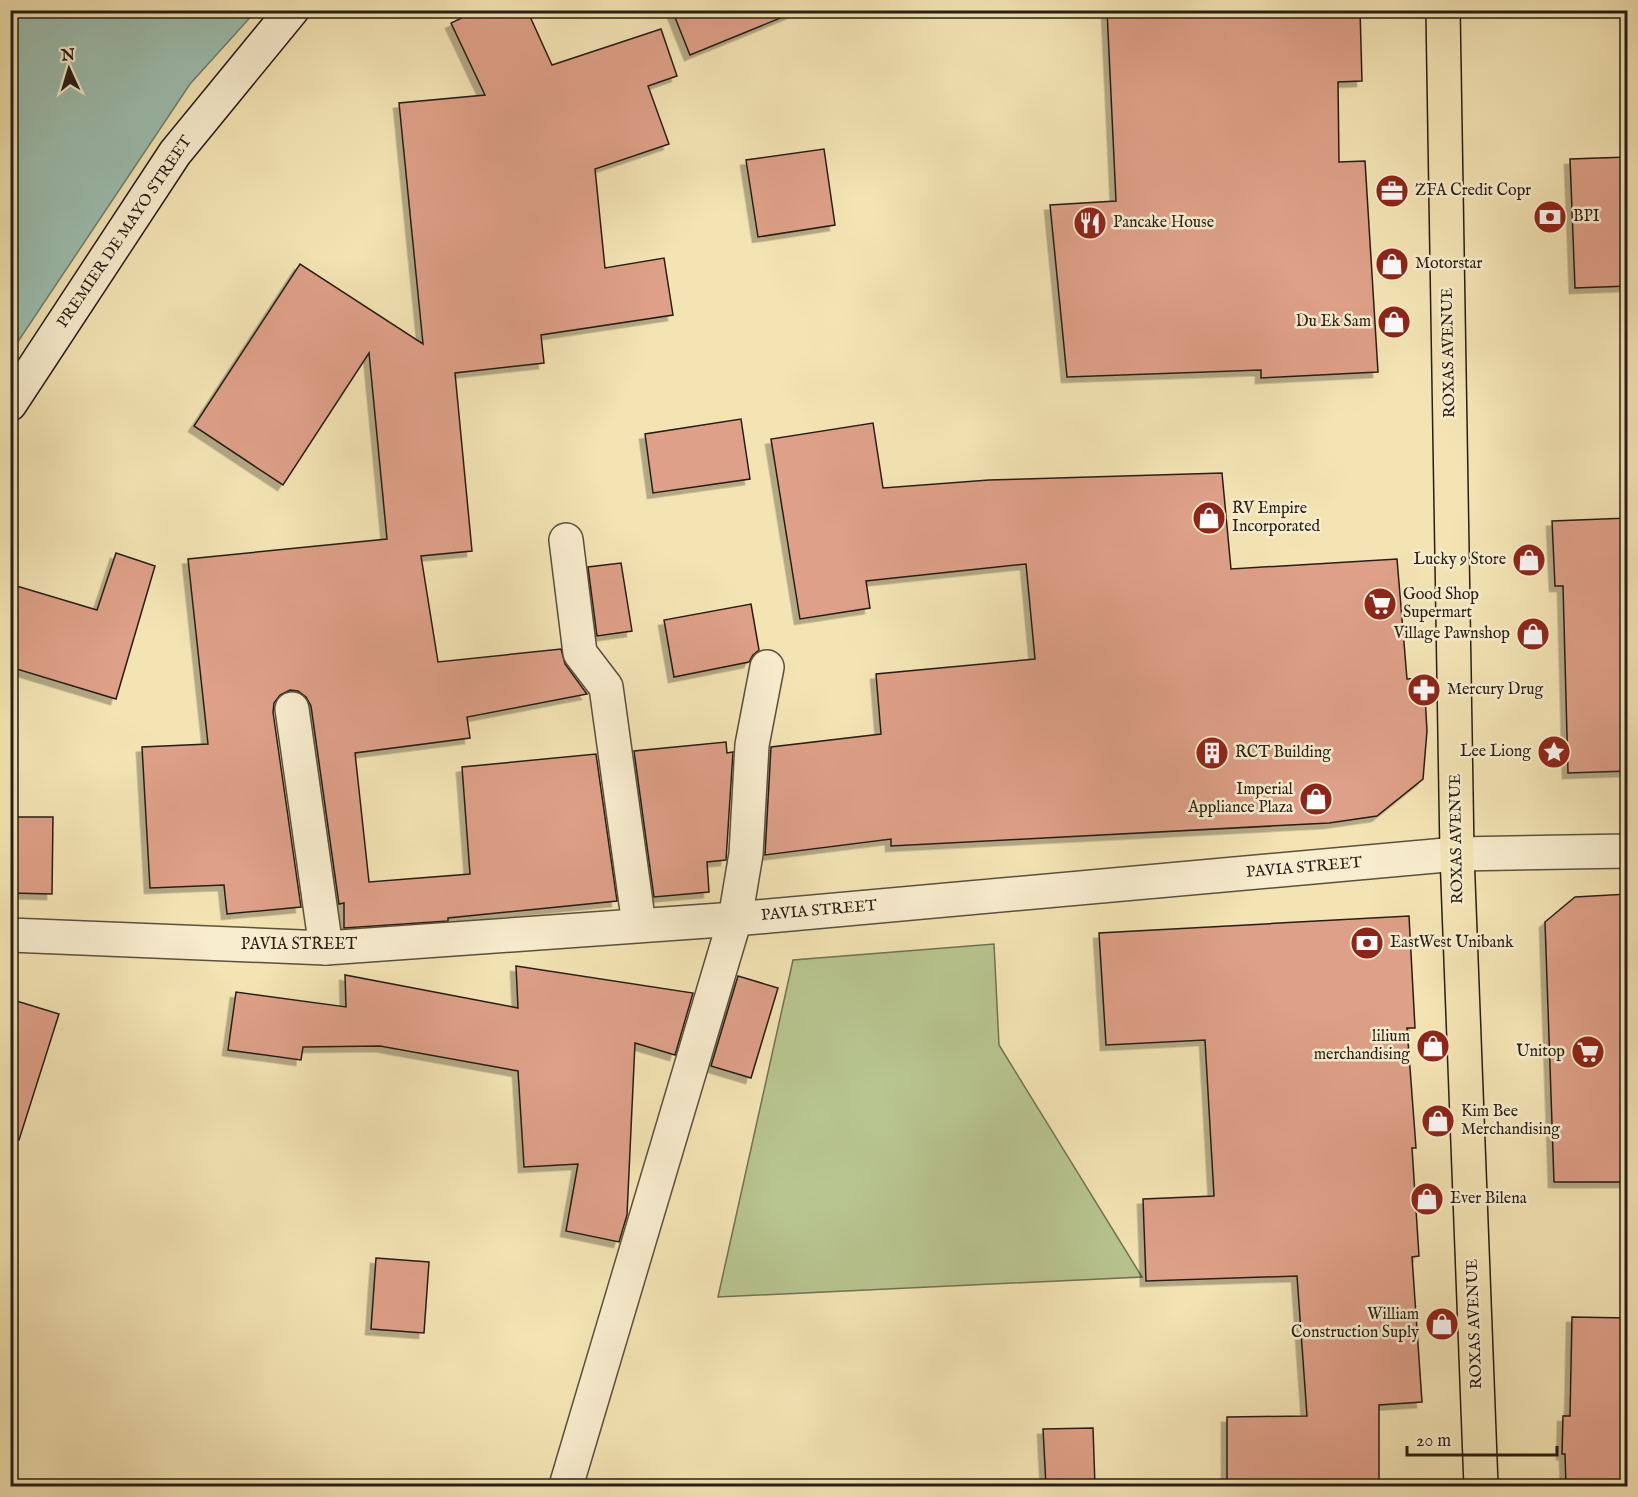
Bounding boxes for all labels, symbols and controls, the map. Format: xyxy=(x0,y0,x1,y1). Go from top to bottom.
north arrow xyxy=(39,39,99,99)
text: N xyxy=(59,46,76,67)
street label: PREMIER DE MAYO STREET xyxy=(53,132,197,332)
office icon: ZFA Credit Copr xyxy=(1374,173,1410,209)
place label: ZFA Credit Copr xyxy=(1415,181,1531,201)
bank icon: BPI xyxy=(1532,199,1568,235)
restaurant icon: Pancake House xyxy=(1072,205,1108,241)
place label: BPI xyxy=(1573,207,1600,227)
place label: Pancake House xyxy=(1113,213,1214,233)
shop icon: Motorstar xyxy=(1374,246,1410,282)
place label: Motorstar xyxy=(1415,254,1482,274)
street label: ROXAS AVENUE xyxy=(1438,288,1460,418)
shop icon: Du Ek Sam xyxy=(1376,304,1412,340)
place label: Du Ek Sam xyxy=(1296,312,1371,332)
place label: RV Empire Incorporated xyxy=(1232,499,1321,537)
shop icon: RV Empire Incorporated xyxy=(1191,500,1227,536)
shop icon: Lucky 9 Store xyxy=(1511,542,1547,578)
place label: Lucky 9 Store xyxy=(1414,550,1506,570)
place label: Good Shop Supermart xyxy=(1403,585,1479,623)
supermarket icon: Good Shop Supermart xyxy=(1362,586,1398,622)
shop icon: Village Pawnshop xyxy=(1515,616,1551,652)
place label: Village Pawnshop xyxy=(1393,624,1510,644)
pharmacy icon: Mercury Drug xyxy=(1406,672,1442,708)
place label: Mercury Drug xyxy=(1447,680,1544,700)
place icon: Lee Liong xyxy=(1536,734,1572,770)
building icon: RCT Building xyxy=(1194,735,1230,771)
place label: Lee Liong xyxy=(1460,742,1531,762)
place label: RCT Building xyxy=(1235,743,1331,763)
street label: ROXAS AVENUE xyxy=(1446,774,1468,904)
place label: Imperial Appliance Plaza xyxy=(1187,780,1294,818)
shop icon: Imperial Appliance Plaza xyxy=(1298,781,1334,817)
street label: PAVIA STREET xyxy=(1245,853,1363,883)
street label: PAVIA STREET xyxy=(760,896,878,926)
bank icon: EastWest Unibank xyxy=(1349,925,1385,961)
place label: EastWest Unibank xyxy=(1390,933,1514,953)
street label: PAVIA STREET xyxy=(241,935,358,955)
place label: lilium merchandising xyxy=(1314,1027,1410,1065)
shop icon: lilium merchandising xyxy=(1415,1028,1451,1064)
supermarket icon: Unitop xyxy=(1570,1034,1606,1070)
place label: Unitop xyxy=(1516,1042,1565,1062)
place label: Kim Bee Merchandising xyxy=(1461,1102,1560,1140)
shop icon: Kim Bee Merchandising xyxy=(1420,1103,1456,1139)
shop icon: Ever Bilena xyxy=(1409,1181,1445,1217)
place label: Ever Bilena xyxy=(1450,1189,1527,1209)
street label: ROXAS AVENUE xyxy=(1463,1258,1487,1390)
place label: William Construction Suply xyxy=(1291,1305,1419,1343)
shop icon: William Construction Suply xyxy=(1424,1306,1460,1342)
scale bar xyxy=(1407,1419,1557,1457)
text: 20 m xyxy=(1416,1430,1451,1453)

